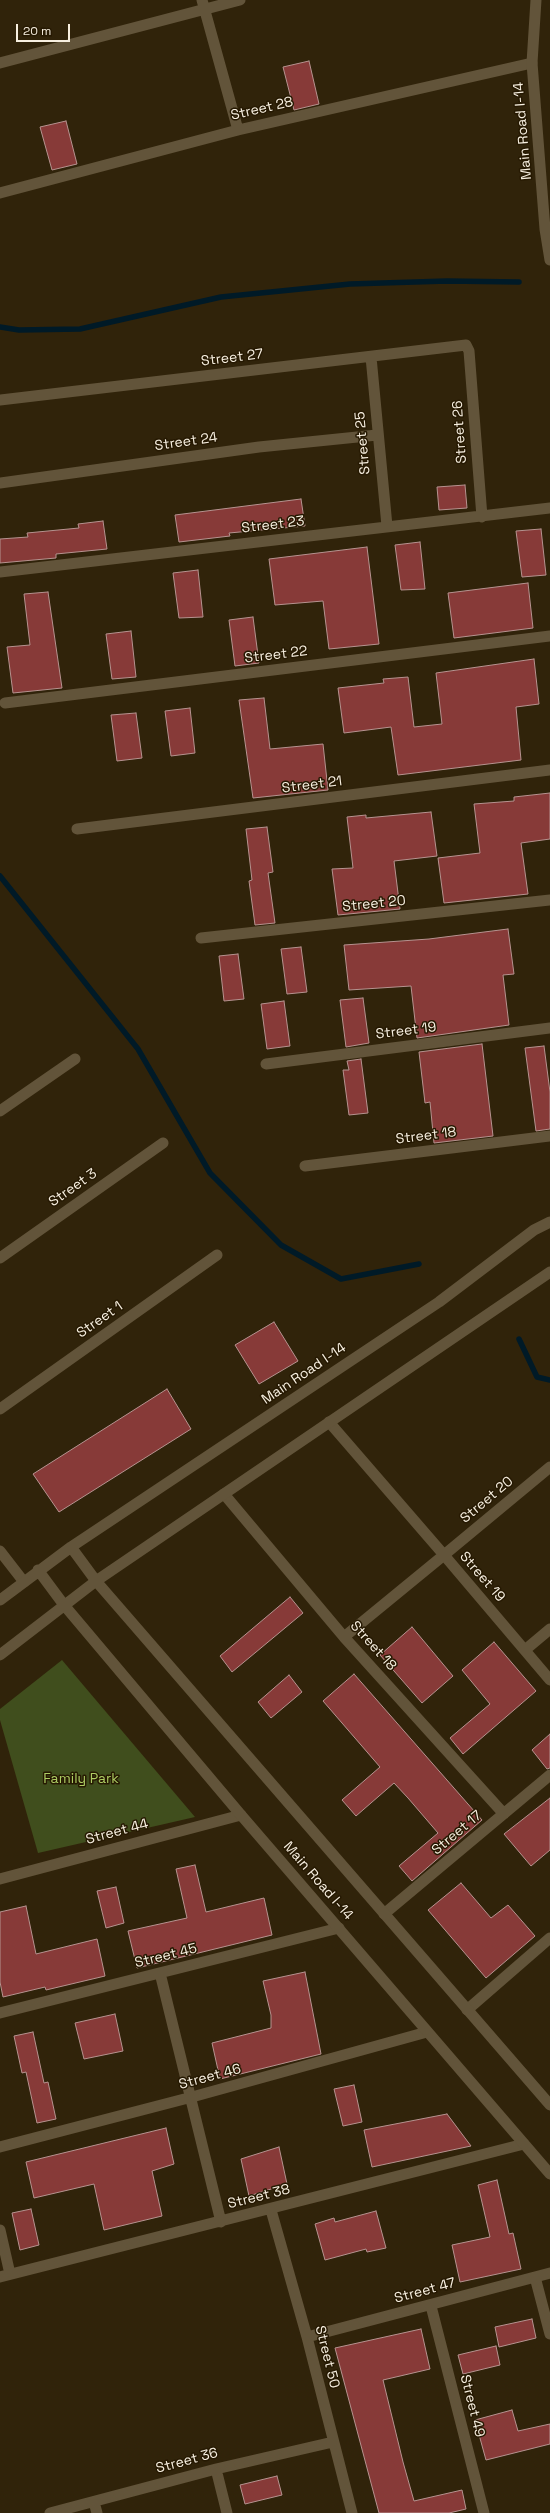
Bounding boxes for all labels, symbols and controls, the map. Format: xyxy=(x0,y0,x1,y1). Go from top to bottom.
scale bar xyxy=(18,16,72,42)
text: 20 m xyxy=(23,23,51,39)
street label: Main Road I-14 xyxy=(510,81,536,181)
street label: Street 28 xyxy=(229,94,295,124)
street label: Street 27 xyxy=(200,346,264,370)
street label: Street 26 xyxy=(449,400,471,464)
street label: Street 25 xyxy=(352,411,374,475)
street label: Street 24 xyxy=(154,429,218,455)
street label: Street 23 xyxy=(241,513,305,537)
street label: Street 22 xyxy=(244,643,308,667)
street label: Street 21 xyxy=(281,773,343,797)
street label: Street 20 xyxy=(341,892,407,916)
street label: Street 19 xyxy=(375,1019,437,1043)
street label: Street 18 xyxy=(395,1124,457,1148)
street label: Street 3 xyxy=(46,1165,100,1211)
street label: Street 1 xyxy=(74,1298,126,1342)
street label: Main Road I-14 xyxy=(259,1340,349,1408)
street label: Street 20 xyxy=(457,1473,517,1527)
street label: Street 19 xyxy=(456,1549,508,1605)
street label: Street 18 xyxy=(346,1618,400,1674)
park label: Family Park xyxy=(43,1771,119,1787)
street label: Street 17 xyxy=(429,1807,485,1859)
street label: Street 44 xyxy=(84,1816,150,1848)
street label: Main Road I-14 xyxy=(279,1838,357,1924)
street label: Street 45 xyxy=(133,1940,199,1972)
street label: Street 46 xyxy=(177,2061,243,2093)
street label: Street 38 xyxy=(226,2181,292,2213)
street label: Street 47 xyxy=(393,2275,457,2307)
street label: Street 50 xyxy=(311,2324,343,2390)
street label: Street 49 xyxy=(456,2373,488,2439)
street label: Street 36 xyxy=(154,2445,220,2477)

